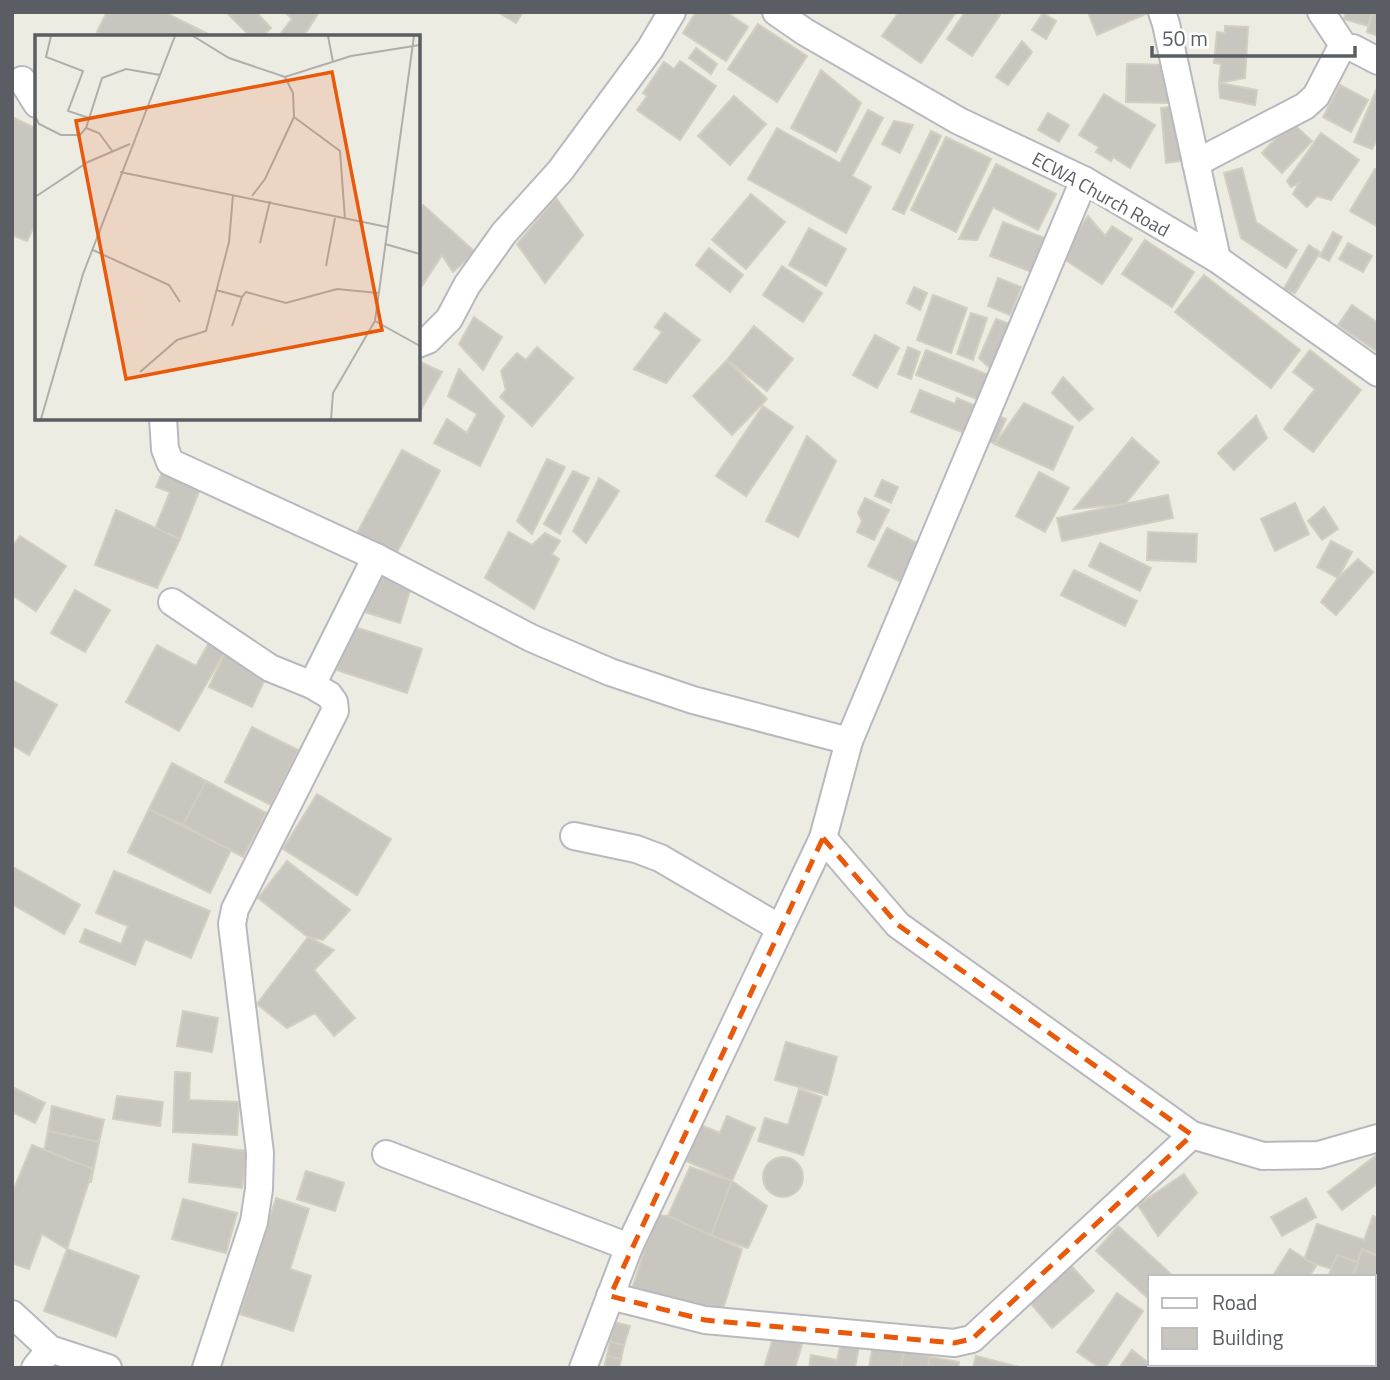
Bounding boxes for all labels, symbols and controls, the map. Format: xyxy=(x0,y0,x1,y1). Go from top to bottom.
scale bar xyxy=(1152,14,1355,58)
text: 50 m xyxy=(1162,22,1208,54)
inset map xyxy=(35,35,420,420)
street label: ECWA Church Road xyxy=(1027,144,1175,243)
legend xyxy=(1148,1275,1376,1366)
text: Road xyxy=(1212,1286,1257,1318)
text: Building xyxy=(1212,1321,1284,1353)

